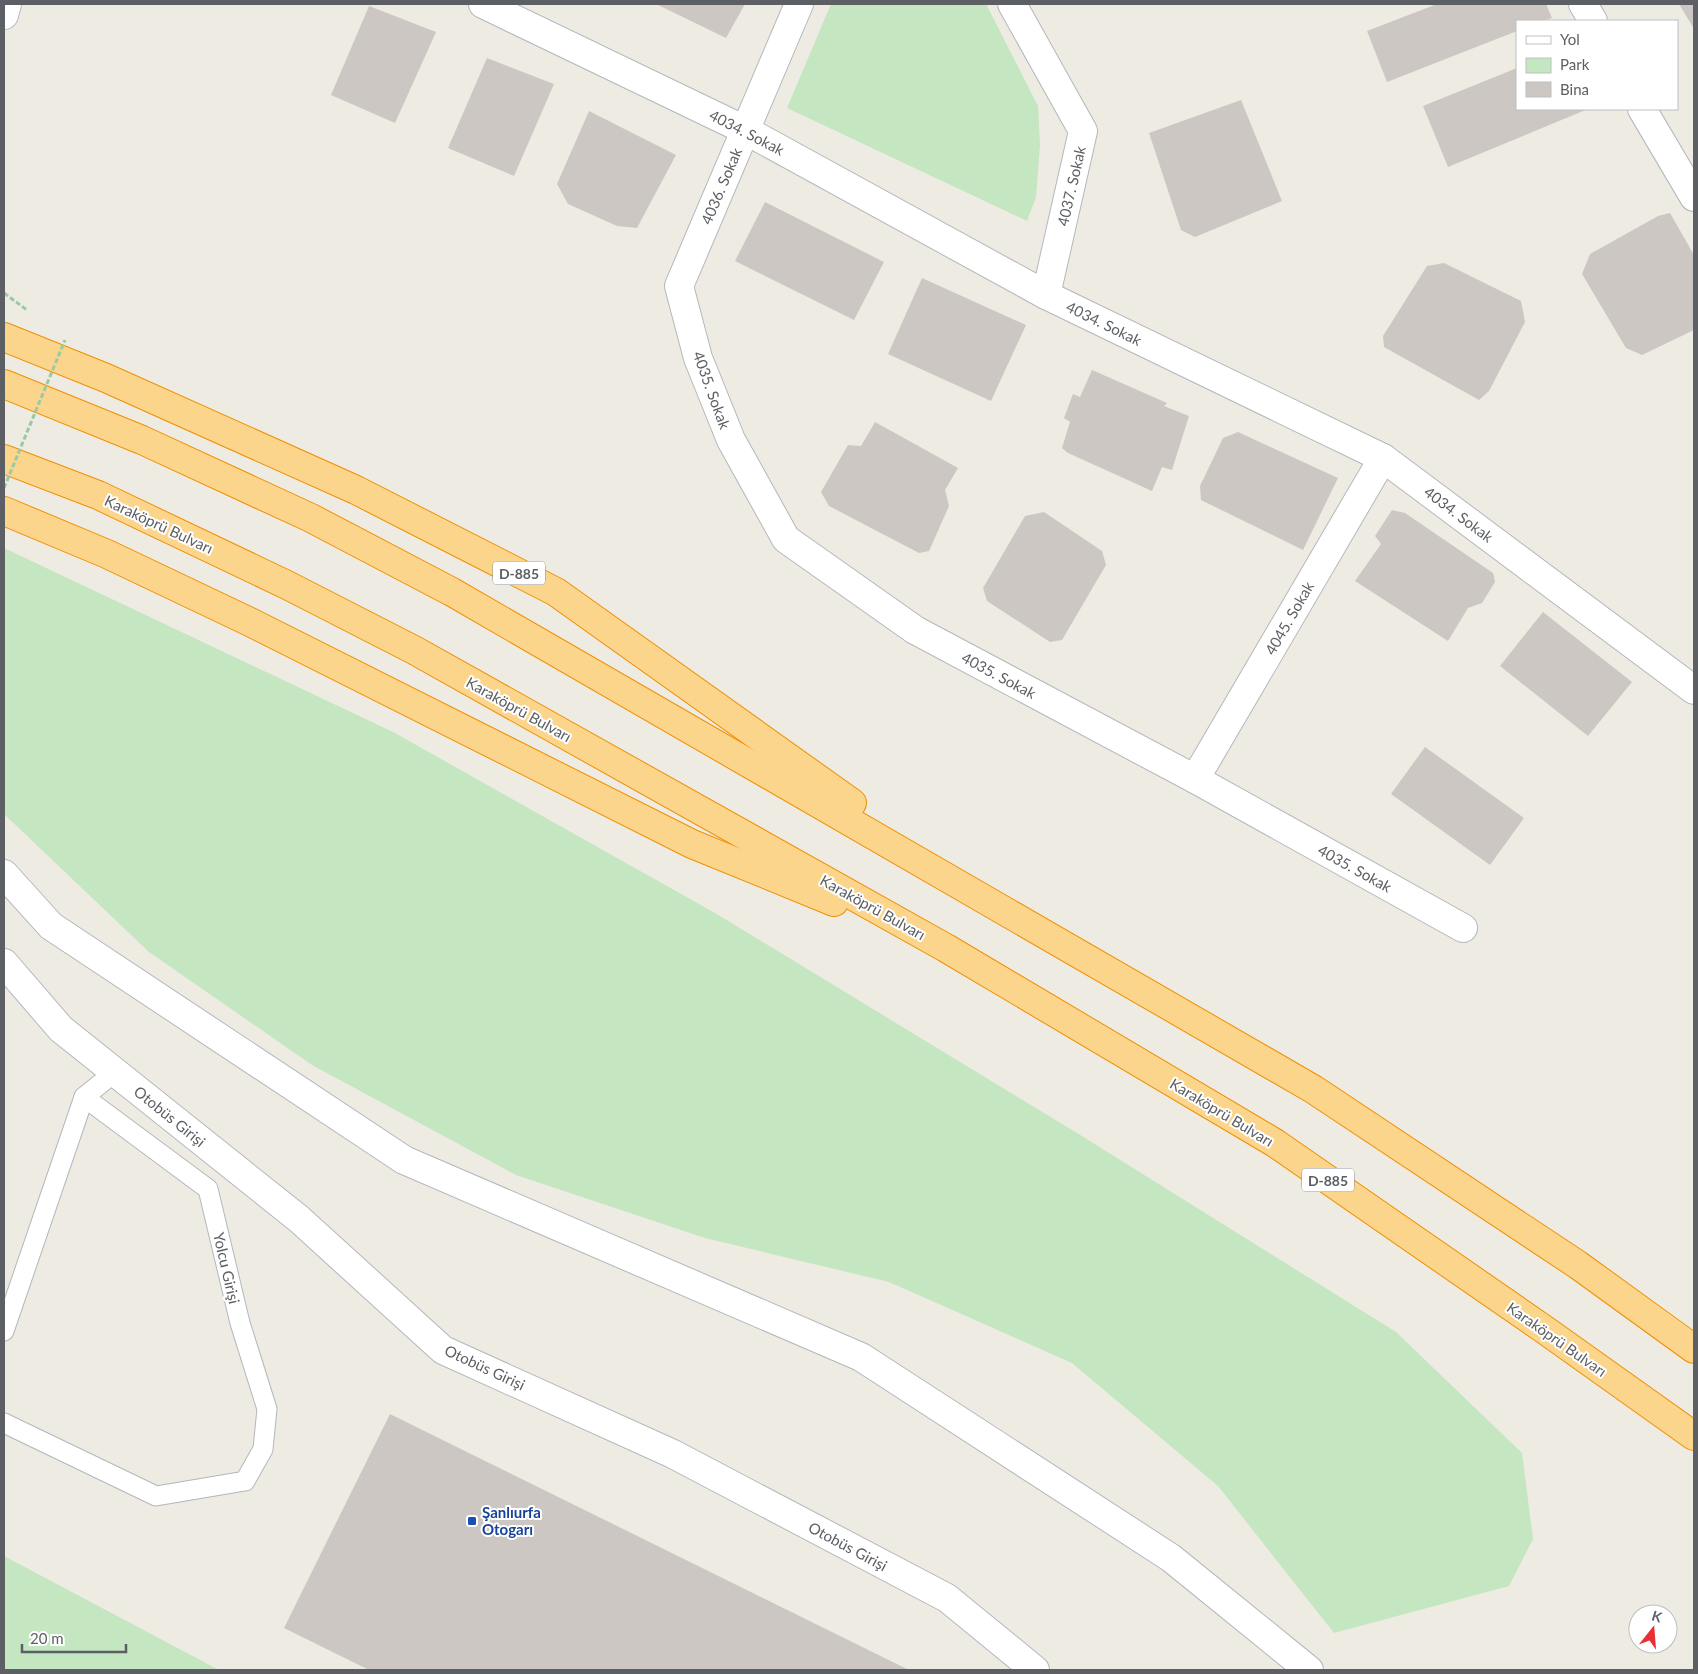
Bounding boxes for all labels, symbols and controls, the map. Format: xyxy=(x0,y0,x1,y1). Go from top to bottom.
legend xyxy=(1516,20,1678,110)
text: Yol xyxy=(1560,30,1580,48)
text: Park xyxy=(1560,55,1590,73)
text: Bina xyxy=(1560,80,1589,98)
street label: 4034. Sokak xyxy=(707,105,788,159)
street label: 4037. Sokak xyxy=(1053,144,1089,228)
street label: 4036. Sokak xyxy=(697,145,745,227)
street label: 4034. Sokak xyxy=(1063,297,1145,349)
street label: 4035. Sokak xyxy=(690,349,735,432)
street label: 4034. Sokak xyxy=(1421,482,1497,546)
street label: Karaköprü Bulvarı xyxy=(102,491,216,557)
road number: D-885 xyxy=(493,562,545,584)
street label: 4045. Sokak xyxy=(1261,578,1317,658)
street label: 4035. Sokak xyxy=(959,648,1040,702)
street label: Karaköprü Bulvarı xyxy=(463,673,575,745)
street label: 4035. Sokak xyxy=(1315,840,1395,896)
street label: Karaköprü Bulvarı xyxy=(817,871,929,943)
street label: Karaköprü Bulvarı xyxy=(1167,1074,1277,1150)
street label: Otobüs Girişi xyxy=(131,1082,209,1150)
road number: D-885 xyxy=(1302,1168,1354,1192)
street label: Yolcu Girişi xyxy=(210,1231,244,1305)
street label: Karaköprü Bulvarı xyxy=(1504,1298,1610,1380)
street label: Otobüs Girişi xyxy=(442,1341,528,1393)
place label: Şanlıurfa Otogarı xyxy=(482,1503,541,1538)
marker: Şanlıurfa Otogarı xyxy=(466,1515,478,1527)
street label: Otobüs Girişi xyxy=(806,1518,890,1574)
north arrow xyxy=(1628,1604,1678,1654)
text: K xyxy=(1650,1607,1664,1626)
scale bar xyxy=(22,1622,126,1654)
text: 20 m xyxy=(30,1629,64,1647)

